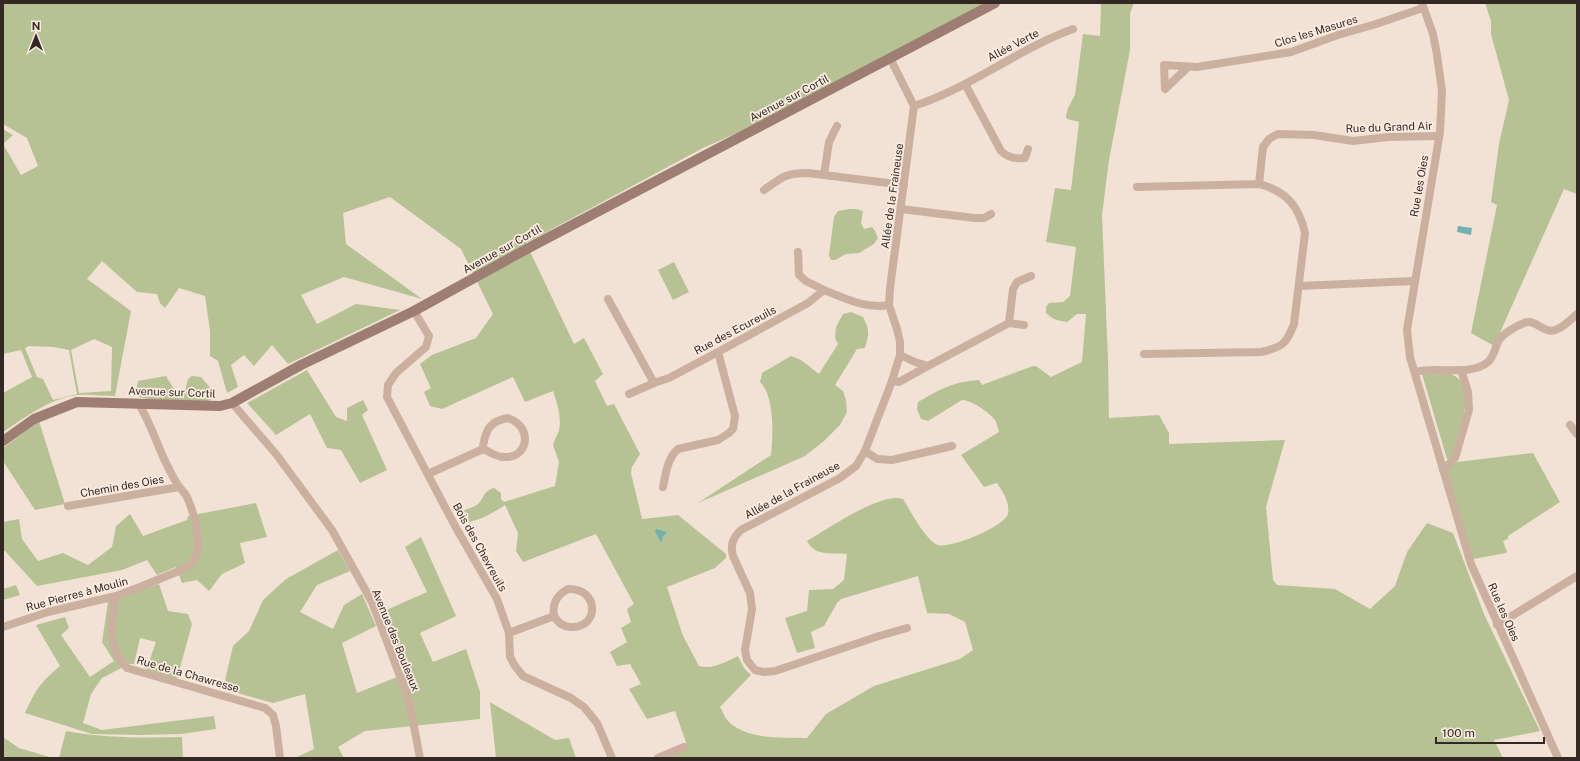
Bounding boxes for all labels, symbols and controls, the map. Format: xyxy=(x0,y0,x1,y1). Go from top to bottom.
street label: Clos les Masures xyxy=(1273,13,1359,49)
north arrow xyxy=(16,16,56,56)
text: N xyxy=(32,20,40,32)
street label: Allée Verte xyxy=(985,26,1041,64)
street label: Avenue sur Cortil xyxy=(747,72,831,124)
street label: Rue du Grand Air xyxy=(1345,119,1433,135)
street label: Allée de la Fraineuse xyxy=(879,142,905,250)
street label: Rue les Oies xyxy=(1408,154,1430,218)
street label: Avenue sur Cortil xyxy=(461,222,543,276)
street label: Rue des Ecureuils xyxy=(692,303,778,357)
street label: Avenue sur Cortil xyxy=(128,384,216,400)
street label: Allée de la Fraineuse xyxy=(742,459,842,521)
street label: Chemin des Oies xyxy=(79,473,165,499)
street label: Bois des Chevreuils xyxy=(451,501,510,594)
street label: Rue Pierres à Moulin xyxy=(25,575,129,613)
street label: Rue les Oies xyxy=(1486,581,1522,643)
street label: Avenue des Bouleaux xyxy=(370,587,422,693)
street label: Rue de la Chawresse xyxy=(135,654,241,694)
scale bar xyxy=(1436,719,1544,745)
text: 100 m xyxy=(1442,726,1475,740)

